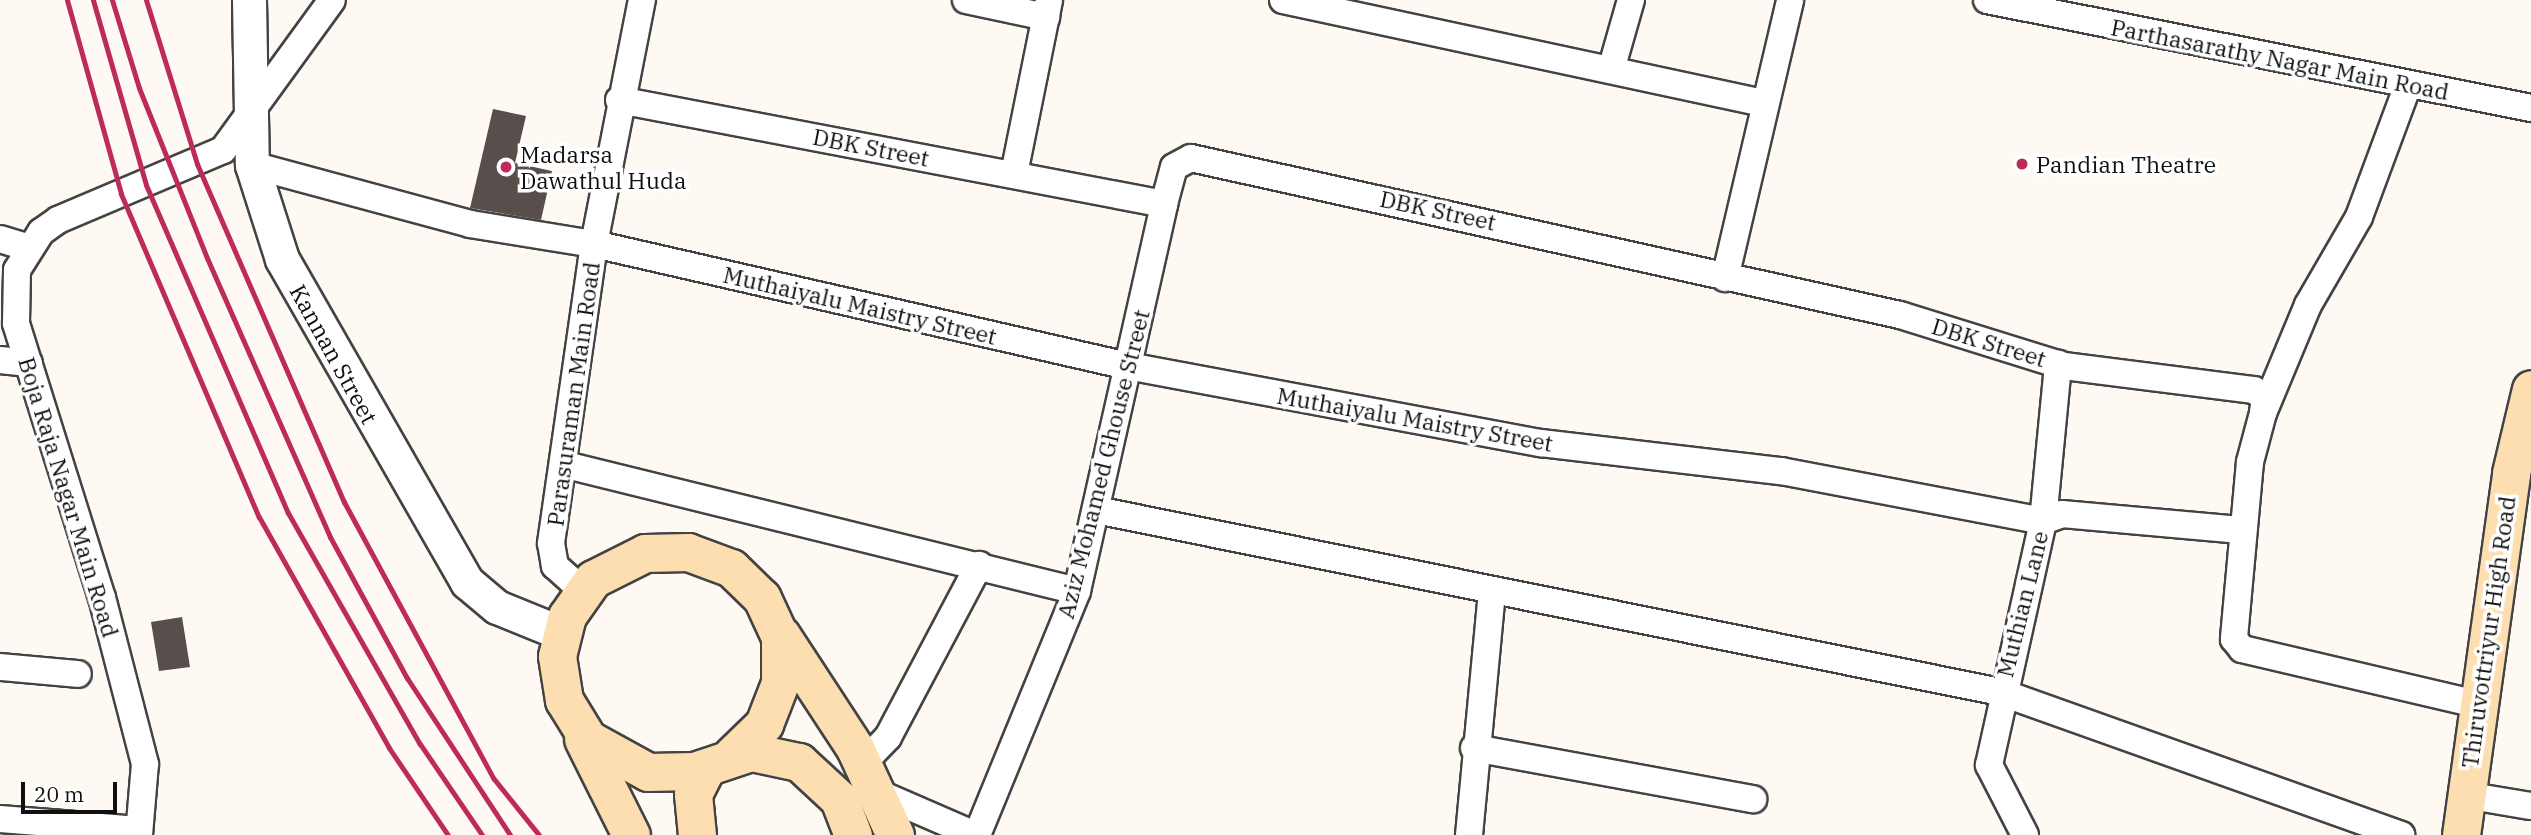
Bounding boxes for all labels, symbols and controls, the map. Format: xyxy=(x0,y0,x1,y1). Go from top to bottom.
street label: Parthasarathy Nagar Main Road xyxy=(2109,13,2451,105)
street label: DBK Street xyxy=(811,122,931,172)
place label: Madarsa Dawathul Huda xyxy=(520,140,686,194)
place label: Pandian Theatre xyxy=(2036,150,2216,178)
marker: Pandian Theatre xyxy=(2014,156,2030,172)
marker: Madarsa Dawathul Huda xyxy=(498,159,514,175)
street label: DBK Street xyxy=(1377,184,1499,236)
street label: Parasuraman Main Road xyxy=(541,260,605,528)
street label: Muthaiyalu Maistry Street xyxy=(721,260,999,350)
street label: Kannan Street xyxy=(284,279,384,429)
street label: Aziz Mohamed Ghouse Street xyxy=(1051,307,1155,621)
street label: DBK Street xyxy=(1929,312,2049,372)
street label: Boja Raja Nagar Main Road xyxy=(13,354,125,640)
street label: Muthaiyalu Maistry Street xyxy=(1275,381,1555,457)
street label: Thiruvottriyur High Road xyxy=(2455,494,2521,770)
street label: Muthian Lane xyxy=(1990,528,2054,680)
scale bar xyxy=(24,768,121,812)
text: 20 m xyxy=(34,780,84,808)

